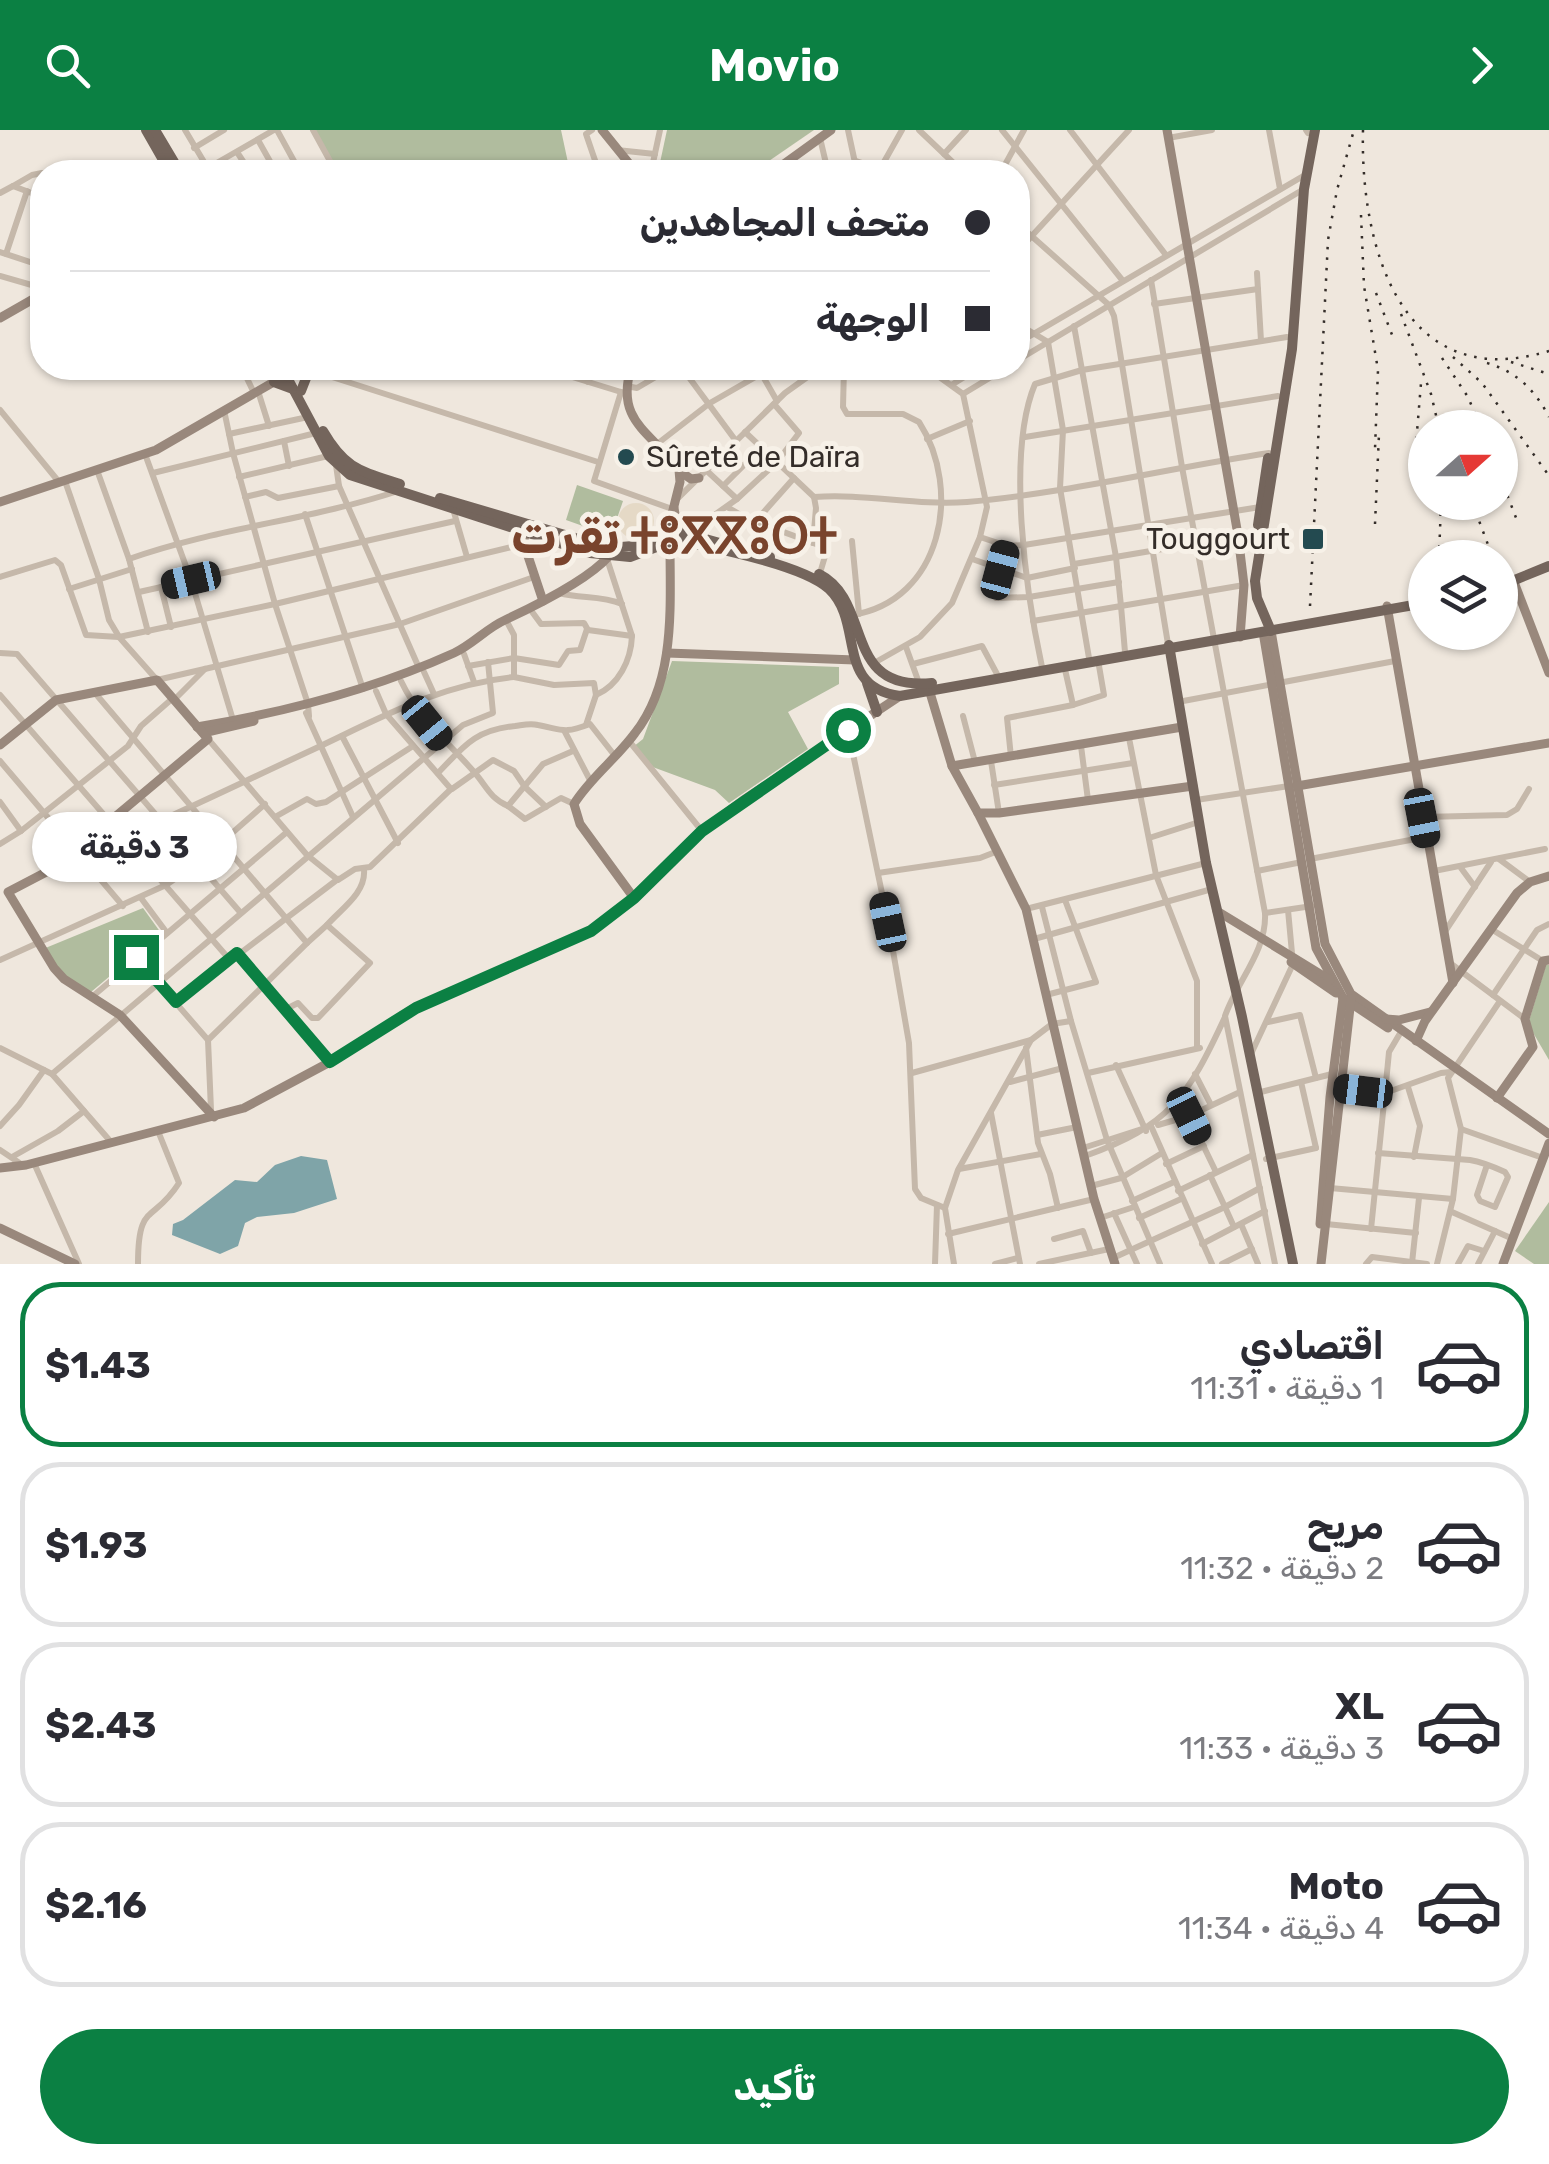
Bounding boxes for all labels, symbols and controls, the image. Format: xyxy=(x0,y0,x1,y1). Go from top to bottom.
icon: search xyxy=(40,38,95,93)
icon: forward xyxy=(1454,38,1509,93)
text: Movio xyxy=(709,39,840,92)
text: متحف المجاهدين xyxy=(640,200,930,246)
text: الوجهة xyxy=(816,296,930,342)
north arrow xyxy=(1408,410,1518,520)
map controls xyxy=(1408,410,1518,650)
place label: Sûreté de Daïra xyxy=(646,439,861,475)
marker: Sûreté de Daïra xyxy=(615,446,637,468)
district label: تقرت ⵜⵓⴳⴳⵓⵔⵜ xyxy=(511,506,837,566)
place label: Touggourt xyxy=(1146,521,1290,557)
marker: Touggourt xyxy=(1300,526,1326,552)
car xyxy=(978,537,1022,603)
button: layers xyxy=(1408,540,1518,650)
car xyxy=(158,559,224,601)
car xyxy=(396,690,458,756)
route start xyxy=(826,708,871,753)
car xyxy=(1402,786,1442,850)
callout: 3 دقيقة xyxy=(34,812,238,882)
text: 3 دقيقة xyxy=(79,828,190,866)
car xyxy=(867,890,909,954)
route end xyxy=(114,935,159,980)
car xyxy=(1331,1072,1395,1110)
car xyxy=(1162,1082,1216,1150)
icon: car xyxy=(1414,1320,1504,1410)
text: اقتصادي xyxy=(1240,1323,1384,1369)
text: $1.43 xyxy=(45,1342,151,1388)
text: 1 دقيقة · 11:31 xyxy=(1190,1369,1384,1407)
icon: car xyxy=(1414,1500,1504,1590)
text: مريح xyxy=(1307,1503,1384,1549)
text: $1.93 xyxy=(45,1522,148,1568)
text: 2 دقيقة · 11:32 xyxy=(1180,1549,1384,1587)
icon: car xyxy=(1414,1680,1504,1770)
text: XL xyxy=(1335,1683,1384,1729)
text: $2.43 xyxy=(45,1702,157,1748)
text: 3 دقيقة · 11:33 xyxy=(1179,1729,1384,1767)
icon: car xyxy=(1414,1860,1504,1950)
text: Moto xyxy=(1288,1863,1384,1909)
text: $2.16 xyxy=(45,1882,147,1928)
text: 4 دقيقة · 11:34 xyxy=(1178,1909,1384,1947)
button: تأكيد xyxy=(40,2029,1509,2144)

